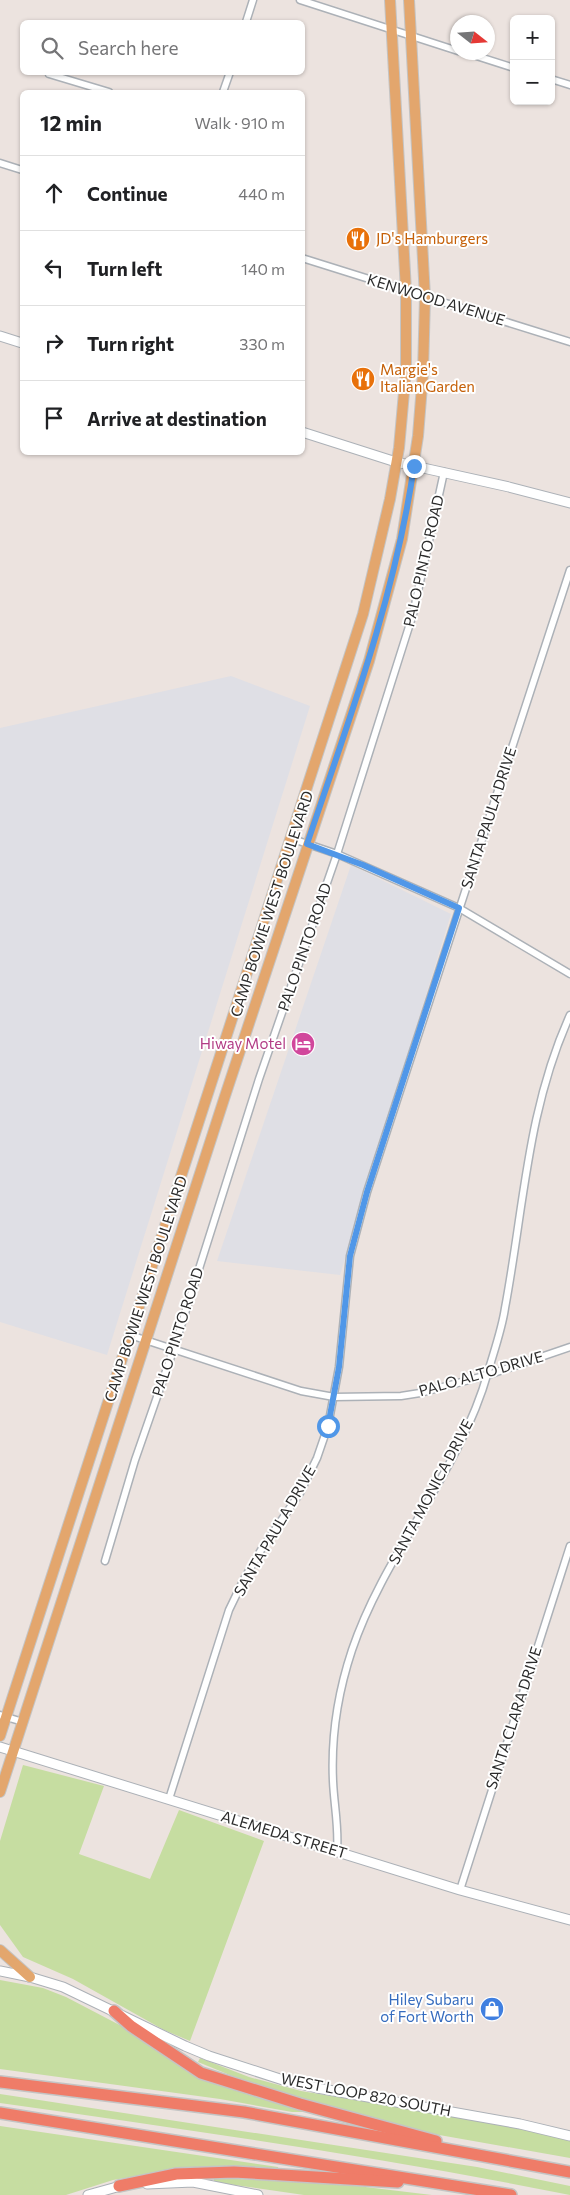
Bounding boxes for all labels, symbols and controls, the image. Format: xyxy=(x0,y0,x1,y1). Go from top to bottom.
north arrow xyxy=(450,15,495,60)
map controls xyxy=(510,15,555,105)
button: + xyxy=(510,15,555,60)
search box xyxy=(20,20,305,75)
icon: search xyxy=(38,34,66,62)
text: Search here xyxy=(78,36,178,59)
button: − xyxy=(510,60,555,105)
text: 12 min xyxy=(40,110,102,135)
text: Walk · 910 m xyxy=(195,113,285,132)
icon: ahead xyxy=(40,179,68,207)
text: Continue xyxy=(87,182,167,205)
text: 440 m xyxy=(238,184,285,203)
restaurant icon: JD's Hamburgers xyxy=(345,226,371,252)
place label: JD's Hamburgers xyxy=(376,229,488,247)
icon: left xyxy=(40,254,68,282)
text: Turn left xyxy=(87,257,162,280)
text: 140 m xyxy=(241,259,285,278)
street label: KENWOOD AVENUE xyxy=(365,269,508,329)
icon: right xyxy=(40,329,68,357)
text: Turn right xyxy=(87,332,174,355)
text: 330 m xyxy=(239,334,285,353)
place label: Margie's Italian Garden xyxy=(380,360,475,395)
restaurant icon: Margie's Italian Garden xyxy=(350,366,376,392)
icon: arrive xyxy=(40,404,68,432)
text: Arrive at destination xyxy=(87,407,267,430)
route end xyxy=(403,455,426,478)
street label: PALO PINTO ROAD xyxy=(399,493,447,628)
street label: SANTA PAULA DRIVE xyxy=(457,745,519,891)
street label: CAMP BOWIE WEST BOULEVARD xyxy=(226,788,316,1019)
street label: PALO PINTO ROAD xyxy=(274,880,334,1013)
hotel icon: Hiway Motel xyxy=(290,1031,316,1057)
place label: Hiway Motel xyxy=(200,1034,286,1052)
street label: CAMP BOWIE WEST BOULEVARD xyxy=(100,1173,190,1404)
street label: PALO PINTO ROAD xyxy=(148,1265,206,1398)
street label: PALO ALTO DRIVE xyxy=(416,1347,545,1399)
route start xyxy=(317,1415,340,1438)
street label: SANTA MONICA DRIVE xyxy=(384,1416,476,1567)
street label: SANTA PAULA DRIVE xyxy=(229,1462,319,1599)
street label: SANTA CLARA DRIVE xyxy=(481,1644,545,1791)
street label: ALEMEDA STREET xyxy=(219,1806,350,1862)
place label: Hiley Subaru of Fort Worth xyxy=(380,1990,474,2025)
shop icon: Hiley Subaru of Fort Worth xyxy=(479,1996,505,2022)
street label: WEST LOOP 820 SOUTH xyxy=(279,2069,453,2119)

